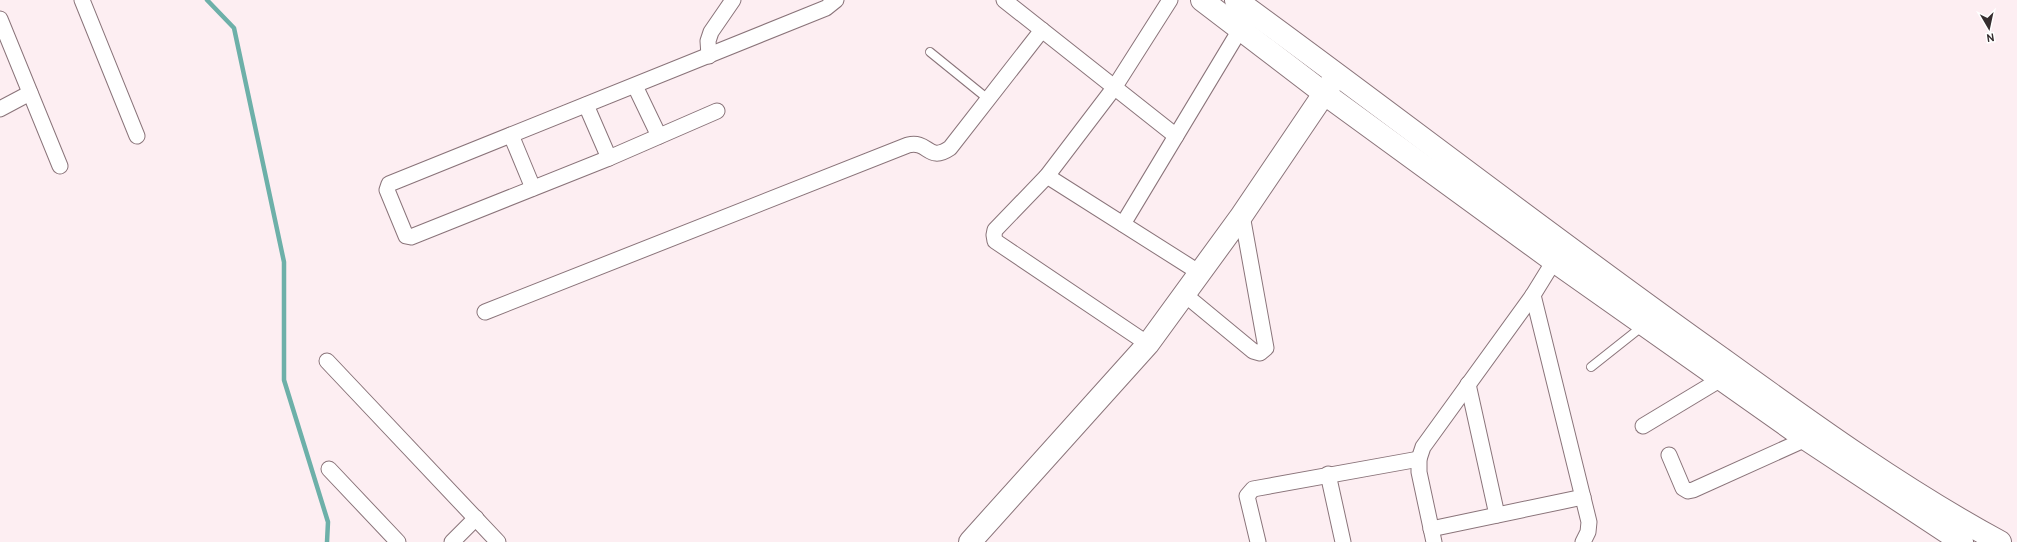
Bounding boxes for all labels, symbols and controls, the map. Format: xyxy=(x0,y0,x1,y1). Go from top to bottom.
north arrow xyxy=(1969,8,2009,48)
text: N xyxy=(1985,29,1995,44)

